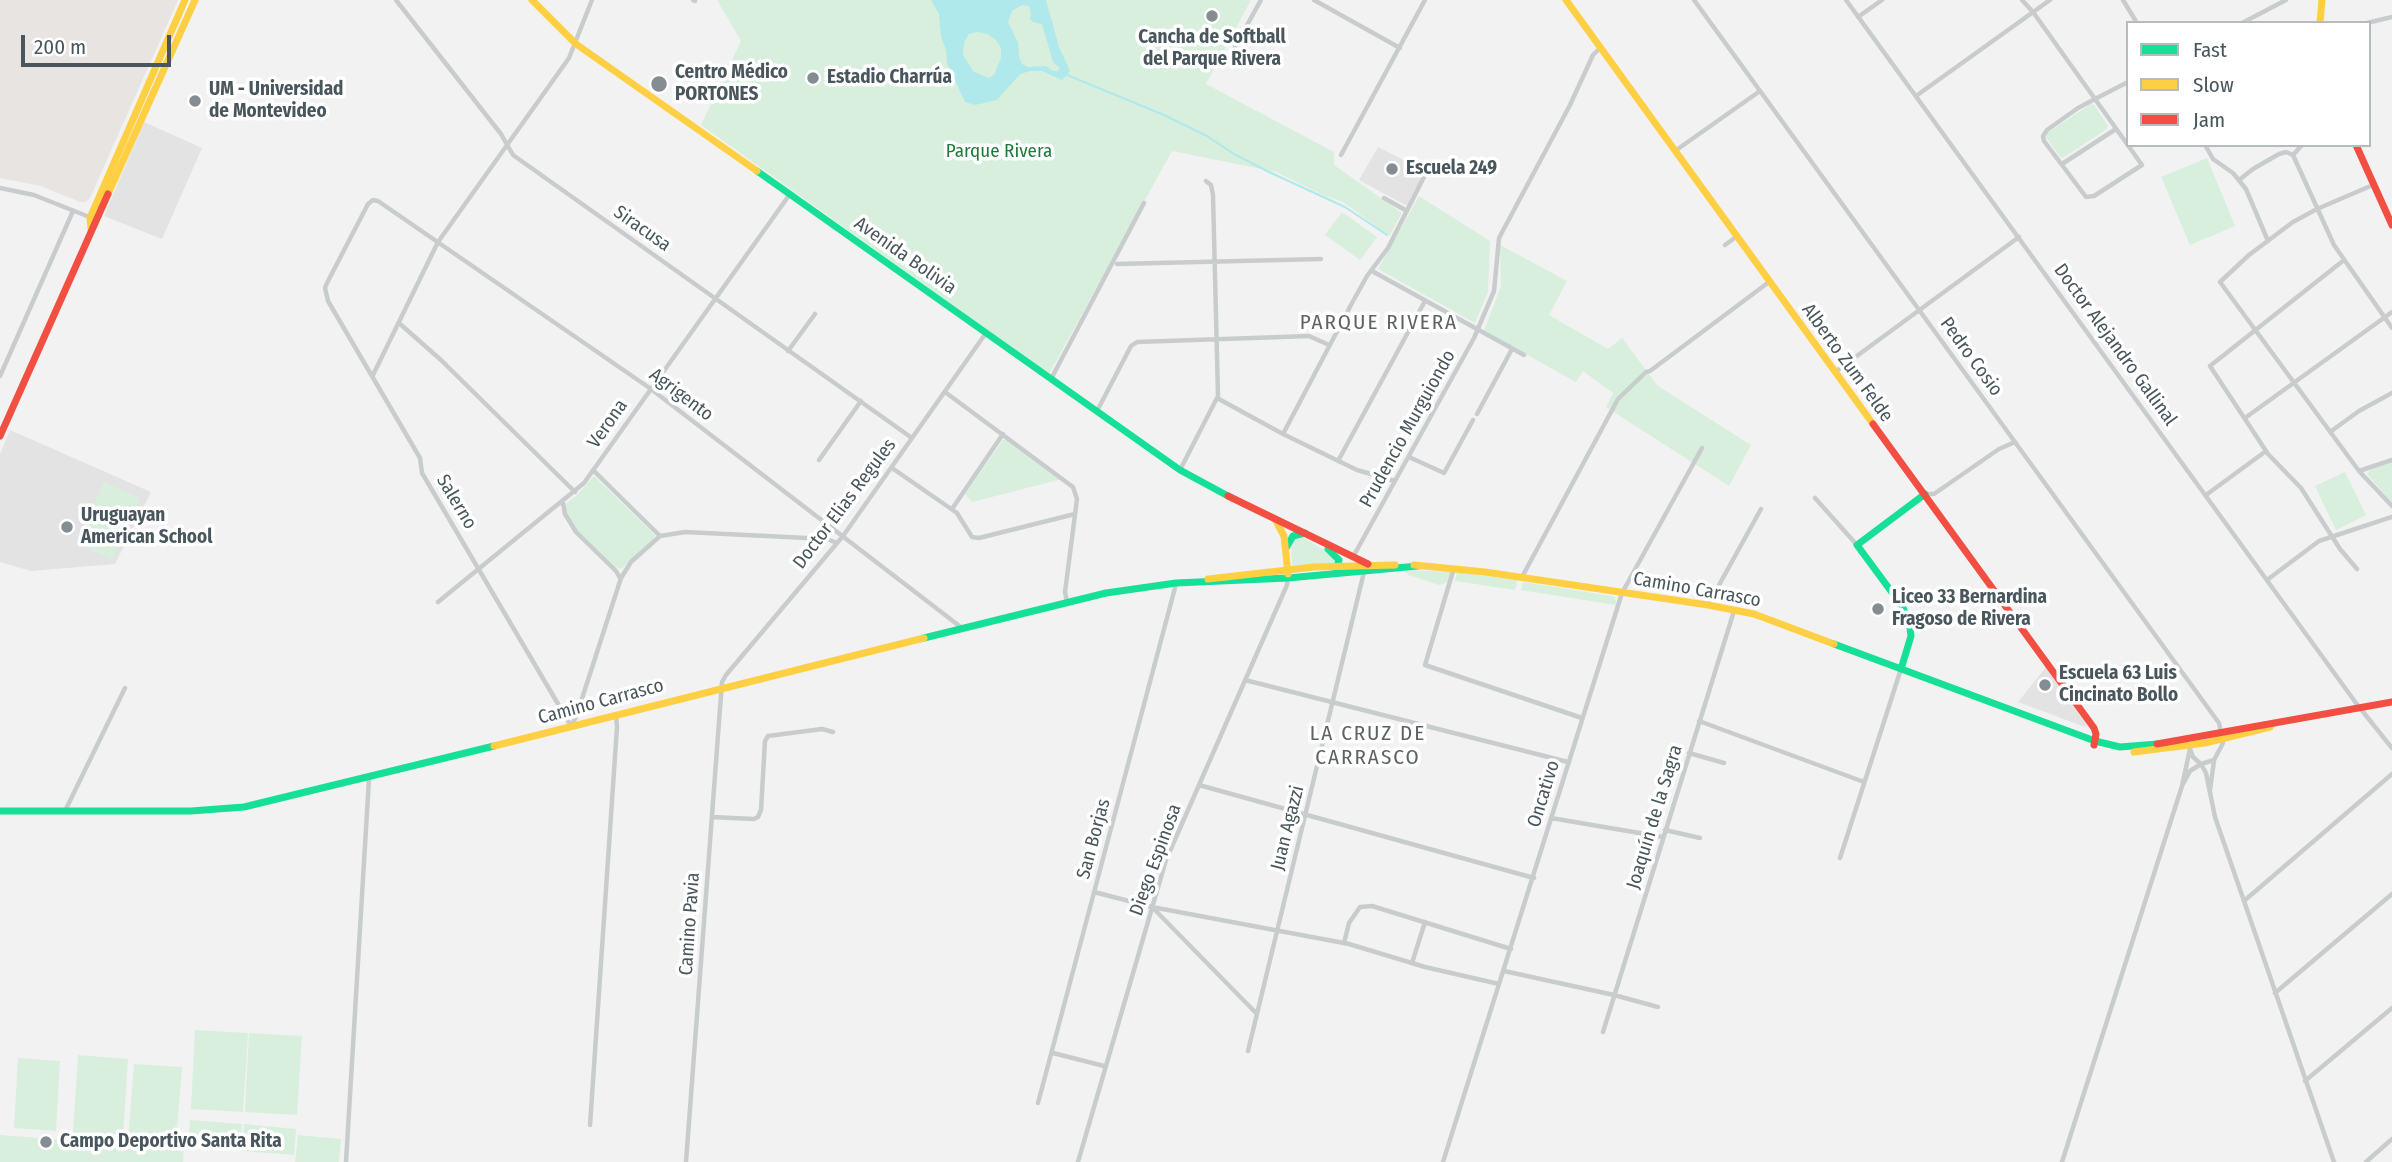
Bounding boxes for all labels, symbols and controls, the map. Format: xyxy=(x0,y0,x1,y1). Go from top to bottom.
marker: Cancha de Softball del Parque Rivera xyxy=(1204,8,1220,24)
scale bar xyxy=(24,21,175,65)
legend xyxy=(2126,21,2371,147)
place label: Cancha de Softball del Parque Rivera xyxy=(1138,27,1286,71)
text: 200 m xyxy=(34,34,86,60)
text: Fast xyxy=(2193,37,2227,63)
place label: Centro Médico PORTONES xyxy=(675,62,788,106)
place label: Estadio Charrúa xyxy=(827,67,952,89)
marker: Estadio Charrúa xyxy=(805,70,821,86)
text: Slow xyxy=(2193,72,2234,98)
marker: Centro Médico PORTONES xyxy=(649,74,669,94)
place label: UM - Universidad de Montevideo xyxy=(209,79,343,123)
marker: UM - Universidad de Montevideo xyxy=(187,93,203,109)
text: Jam xyxy=(2193,107,2225,133)
park label: Parque Rivera xyxy=(946,141,1052,163)
place label: Escuela 249 xyxy=(1406,158,1497,180)
marker: Escuela 249 xyxy=(1384,161,1400,177)
street label: Siracusa xyxy=(609,201,675,257)
street label: Avenida Bolivia xyxy=(850,212,960,300)
street label: Doctor Alejandro Gallinal xyxy=(2049,260,2181,430)
street label: Alberto Zum Felde xyxy=(1796,299,1898,427)
district label: PARQUE RIVERA xyxy=(1301,310,1457,336)
street label: Pedro Cosio xyxy=(1935,313,2007,401)
street label: Prudencio Murguiondo xyxy=(1355,346,1461,512)
street label: Agrigento xyxy=(644,364,718,426)
street label: Verona xyxy=(583,395,633,453)
street label: Doctor Elias Regules xyxy=(789,434,901,574)
street label: Salerno xyxy=(431,471,481,533)
place label: Uruguayan American School xyxy=(81,505,212,549)
marker: Uruguayan American School xyxy=(59,519,75,535)
street label: Camino Carrasco xyxy=(1631,568,1763,612)
place label: Liceo 33 Bernardina Fragoso de Rivera xyxy=(1892,587,2047,631)
marker: Liceo 33 Bernardina Fragoso de Rivera xyxy=(1870,601,1886,617)
place label: Escuela 63 Luis Cincinato Bollo xyxy=(2059,663,2178,707)
street label: Camino Carrasco xyxy=(536,674,666,730)
marker: Escuela 63 Luis Cincinato Bollo xyxy=(2037,677,2053,693)
district label: LA CRUZ DE CARRASCO xyxy=(1311,721,1425,771)
street label: Joaquín de la Sagra xyxy=(1622,742,1688,892)
street label: Oncativo xyxy=(1523,758,1565,830)
street label: Juan Agazzi xyxy=(1266,783,1310,873)
street label: San Borjas xyxy=(1072,796,1116,882)
street label: Diego Espinosa xyxy=(1125,801,1187,919)
street label: Camino Pavia xyxy=(675,872,705,976)
place label: Campo Deportivo Santa Rita xyxy=(60,1131,282,1153)
marker: Campo Deportivo Santa Rita xyxy=(38,1134,54,1150)

